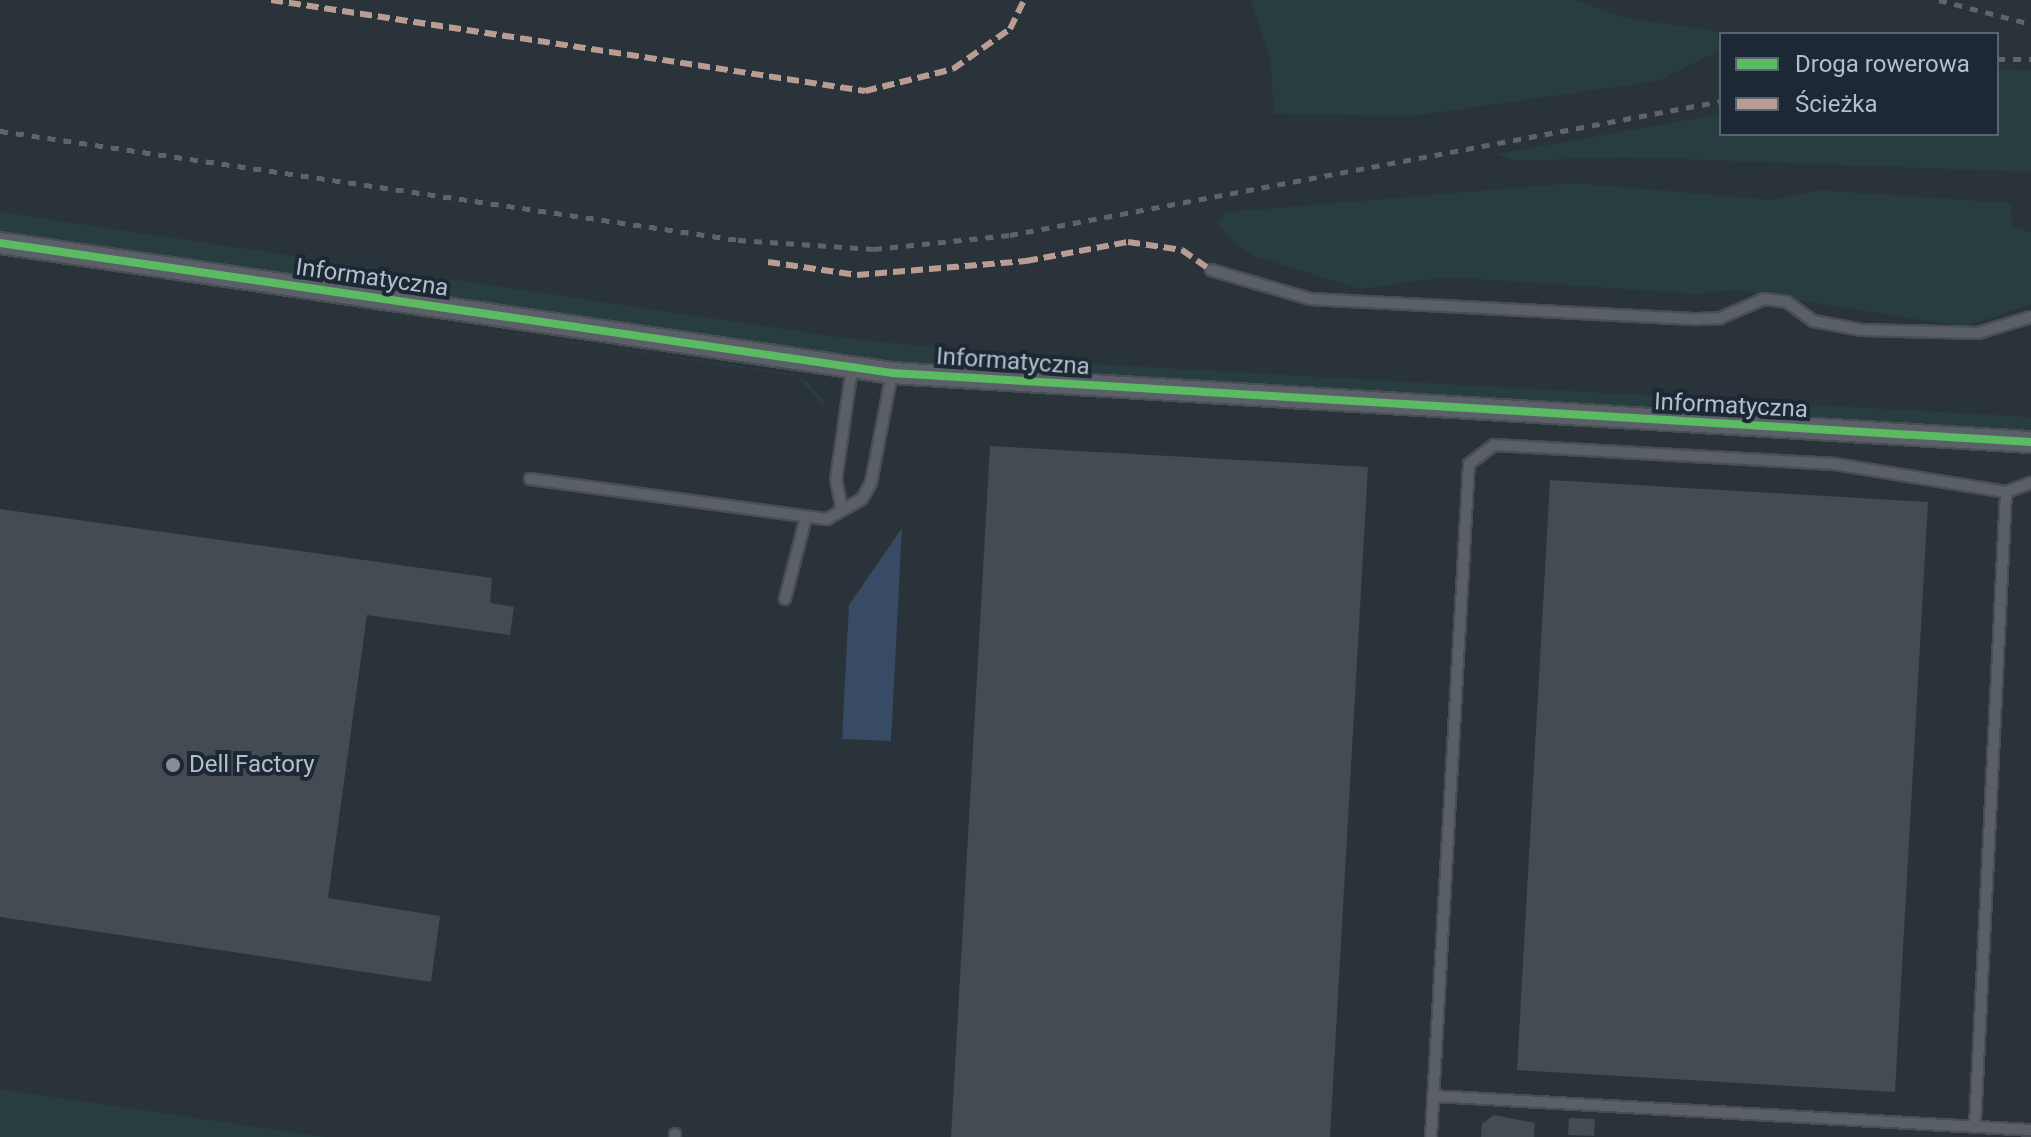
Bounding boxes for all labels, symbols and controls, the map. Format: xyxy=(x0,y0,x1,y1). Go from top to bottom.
legend xyxy=(1719,32,1999,136)
text: Droga rowerowa xyxy=(1795,50,1970,78)
text: Ścieżka xyxy=(1795,90,1878,118)
street label: Informatyczna xyxy=(294,253,450,303)
street label: Informatyczna xyxy=(935,342,1091,382)
street label: Informatyczna xyxy=(1653,388,1809,424)
place label: Dell Factory xyxy=(189,751,315,779)
marker: Dell Factory xyxy=(164,756,182,774)

